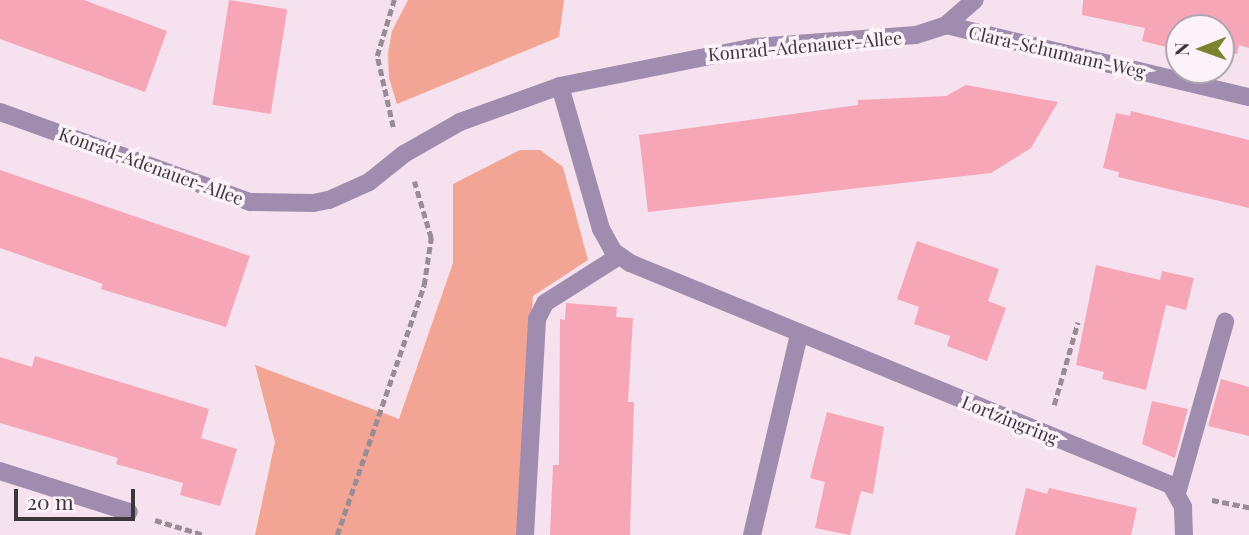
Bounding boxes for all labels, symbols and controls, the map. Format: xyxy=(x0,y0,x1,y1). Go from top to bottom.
north arrow xyxy=(1165,14,1235,84)
street label: Clara-Schumann-Weg xyxy=(967,21,1147,83)
street label: Konrad-Adenauer-Allee xyxy=(707,27,903,65)
text: N xyxy=(1168,42,1194,56)
street label: Konrad-Adenauer-Allee xyxy=(56,123,246,209)
street label: Lortzingring xyxy=(959,391,1061,449)
scale bar xyxy=(18,476,138,520)
text: 20 m xyxy=(27,487,74,515)

